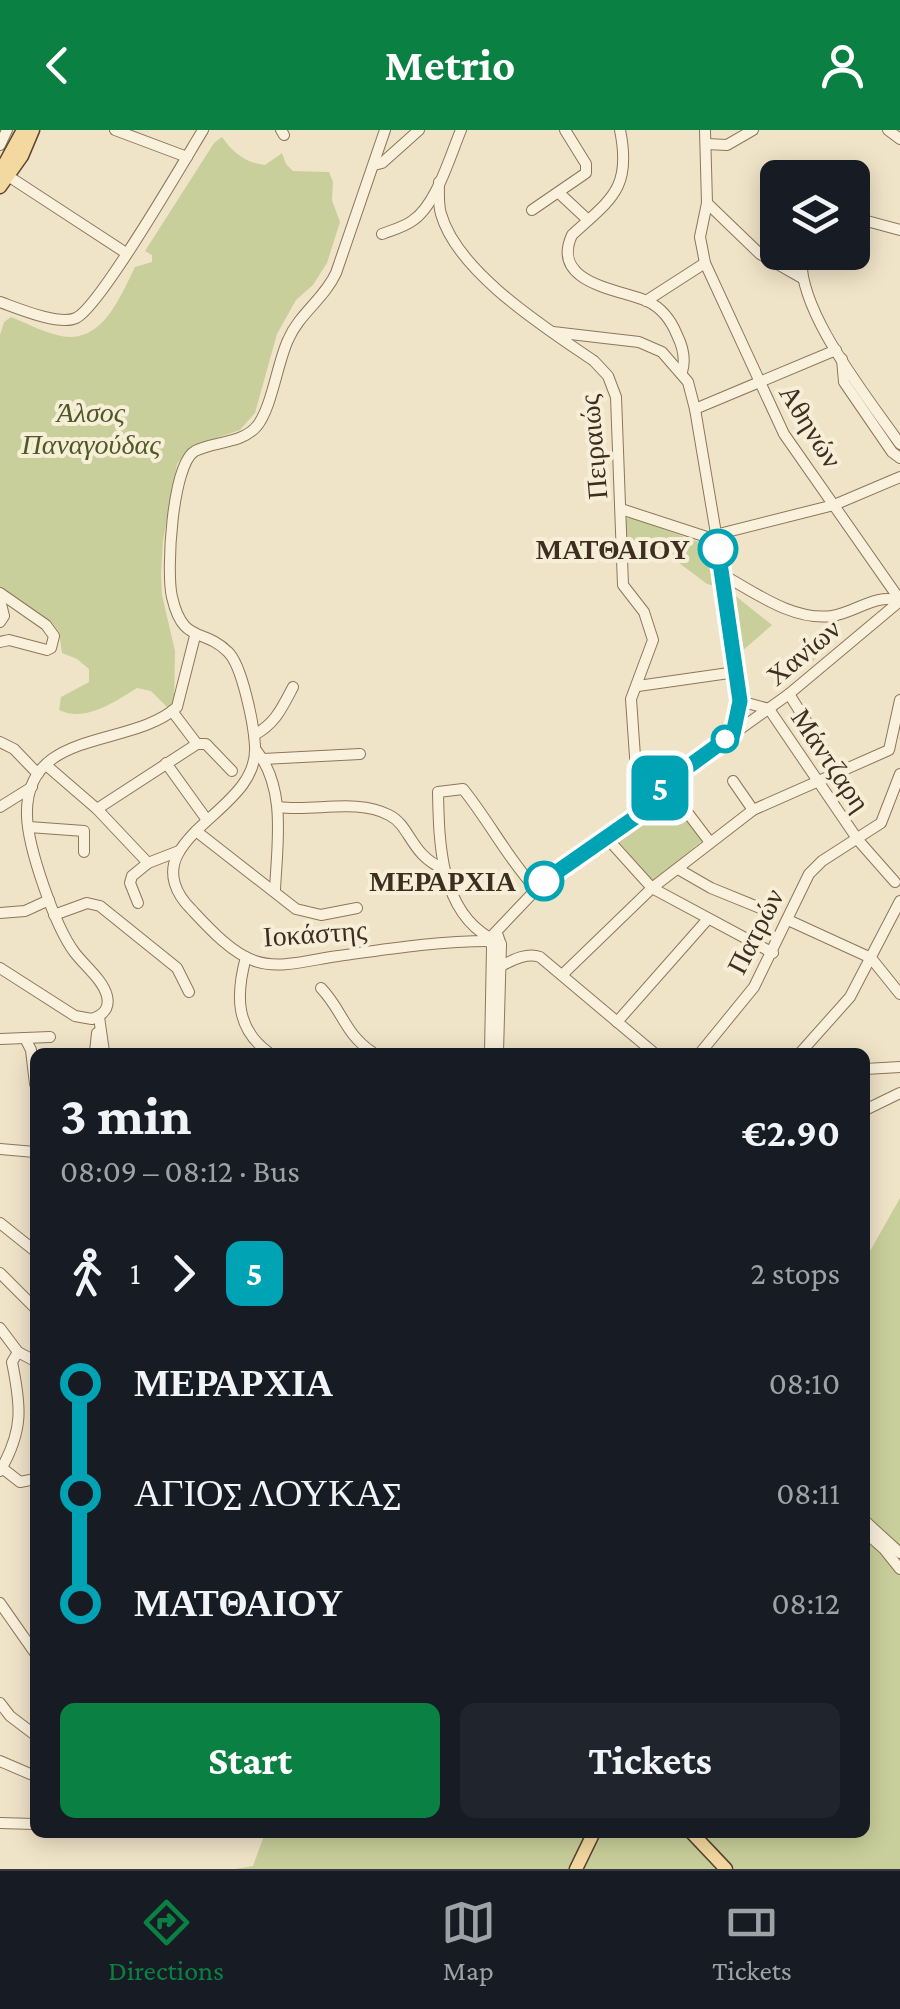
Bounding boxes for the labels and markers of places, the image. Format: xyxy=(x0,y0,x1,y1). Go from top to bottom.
marker: ΜΑΤΘΑΙΟΥ xyxy=(699,530,737,568)
place label: ΜΑΤΘΑΙΟΥ xyxy=(536,534,690,565)
unlabelled marker xyxy=(712,726,738,752)
marker: ΜΕΡΑΡΧΙΑ xyxy=(525,862,563,900)
place label: ΜΕΡΑΡΧΙΑ xyxy=(369,866,517,897)

